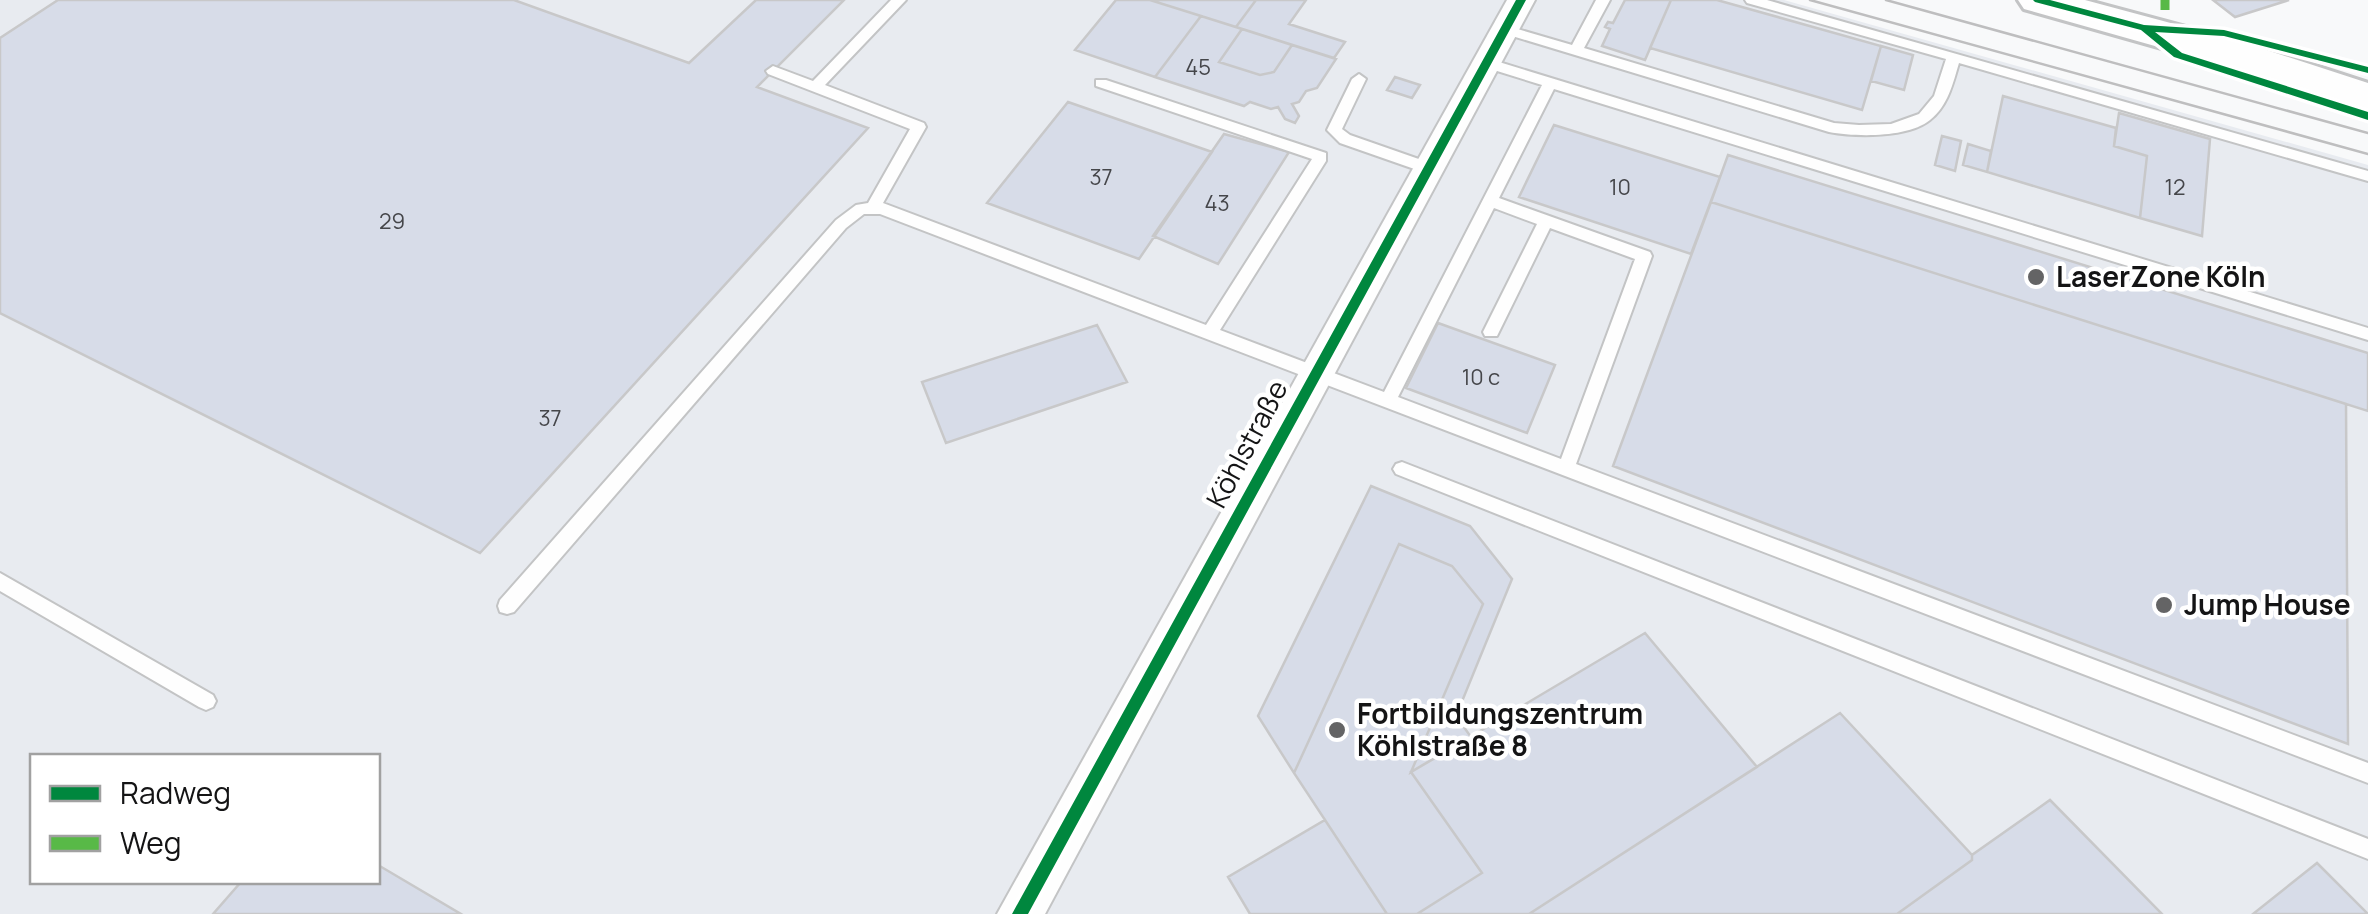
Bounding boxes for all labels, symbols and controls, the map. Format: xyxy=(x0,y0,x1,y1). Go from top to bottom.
house number: 45 xyxy=(1185,52,1211,82)
house number: 37 xyxy=(1089,162,1113,192)
house number: 10 xyxy=(1609,172,1631,202)
house number: 12 xyxy=(2164,172,2186,202)
house number: 43 xyxy=(1204,188,1230,218)
house number: 29 xyxy=(379,206,405,236)
place label: LaserZone Köln xyxy=(2056,257,2266,295)
marker: LaserZone Köln xyxy=(2025,266,2047,288)
house number: 10 c xyxy=(1462,362,1500,392)
street label: Köhlstraße xyxy=(1197,373,1296,514)
house number: 37 xyxy=(538,403,562,433)
place label: Jump House xyxy=(2184,585,2351,623)
marker: Jump House xyxy=(2153,594,2175,616)
place label: Fortbildungszentrum Köhlstraße 8 xyxy=(1357,694,1643,764)
marker: Fortbildungszentrum Köhlstraße 8 xyxy=(1326,719,1348,741)
legend xyxy=(30,754,380,884)
text: Radweg xyxy=(120,772,231,813)
text: Weg xyxy=(120,822,182,863)

